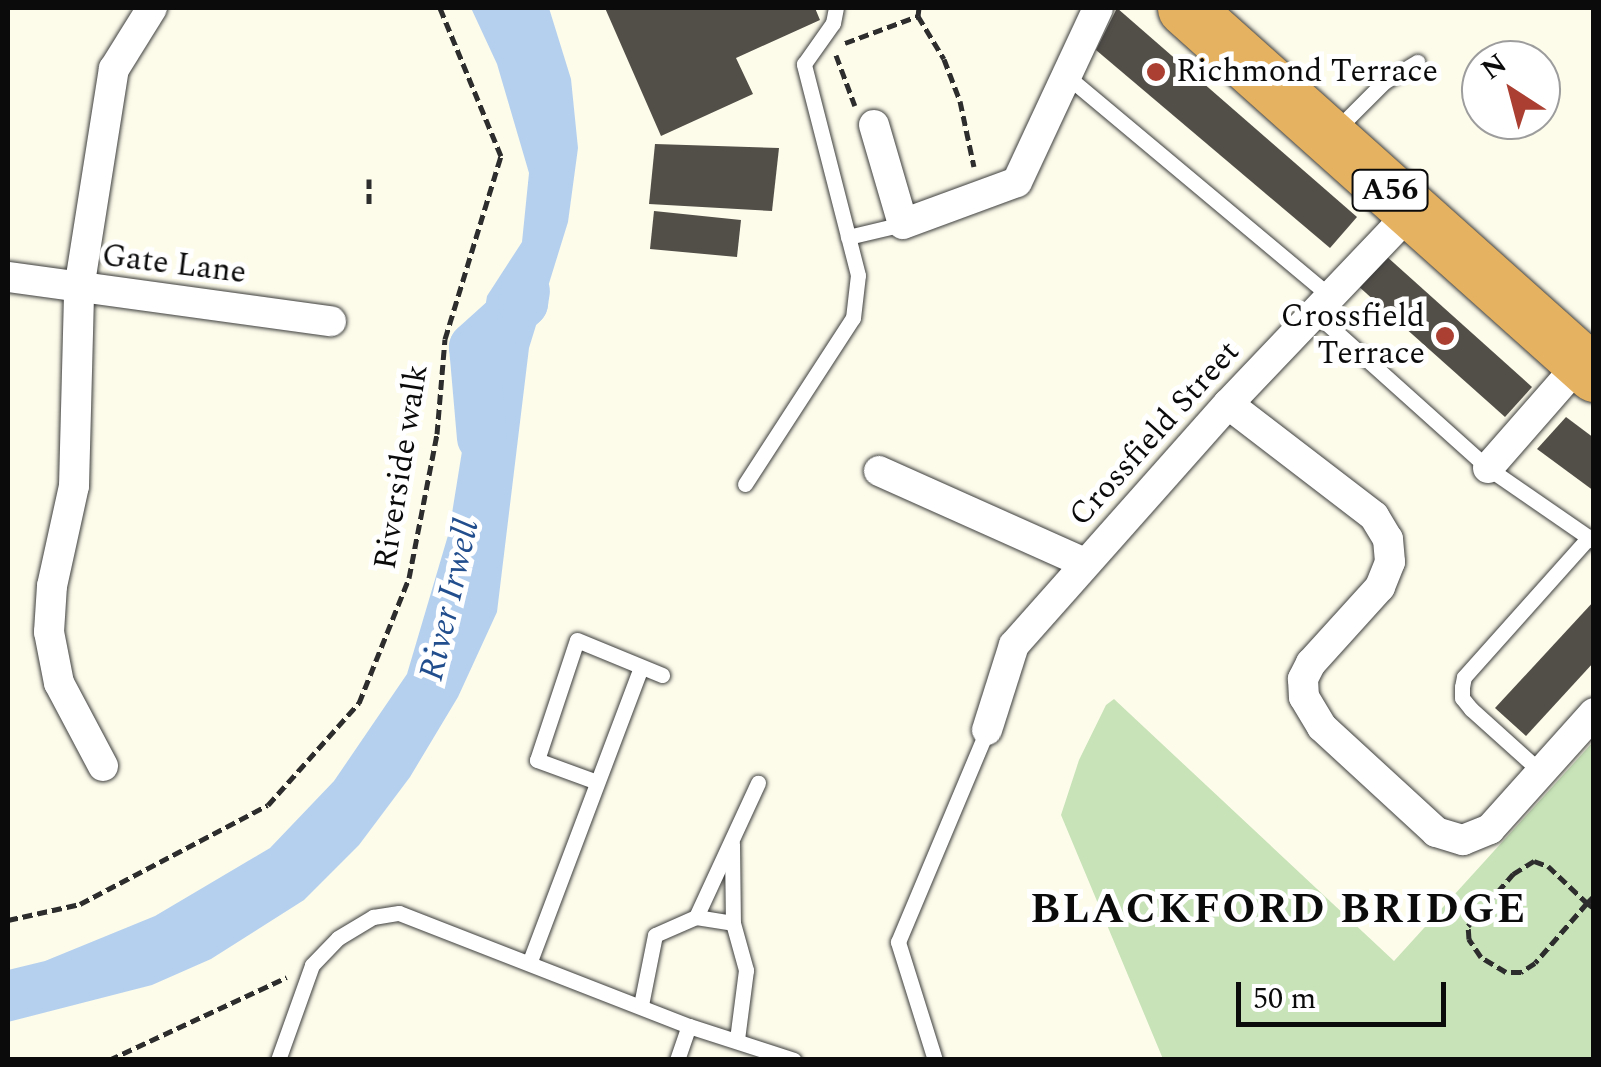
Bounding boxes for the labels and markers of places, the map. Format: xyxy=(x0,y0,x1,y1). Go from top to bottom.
place label: Richmond Terrace xyxy=(1176,53,1438,91)
marker: Richmond Terrace xyxy=(1145,61,1167,83)
place label: Crossfield Terrace xyxy=(1281,299,1425,374)
marker: Crossfield Terrace xyxy=(1434,325,1456,347)

